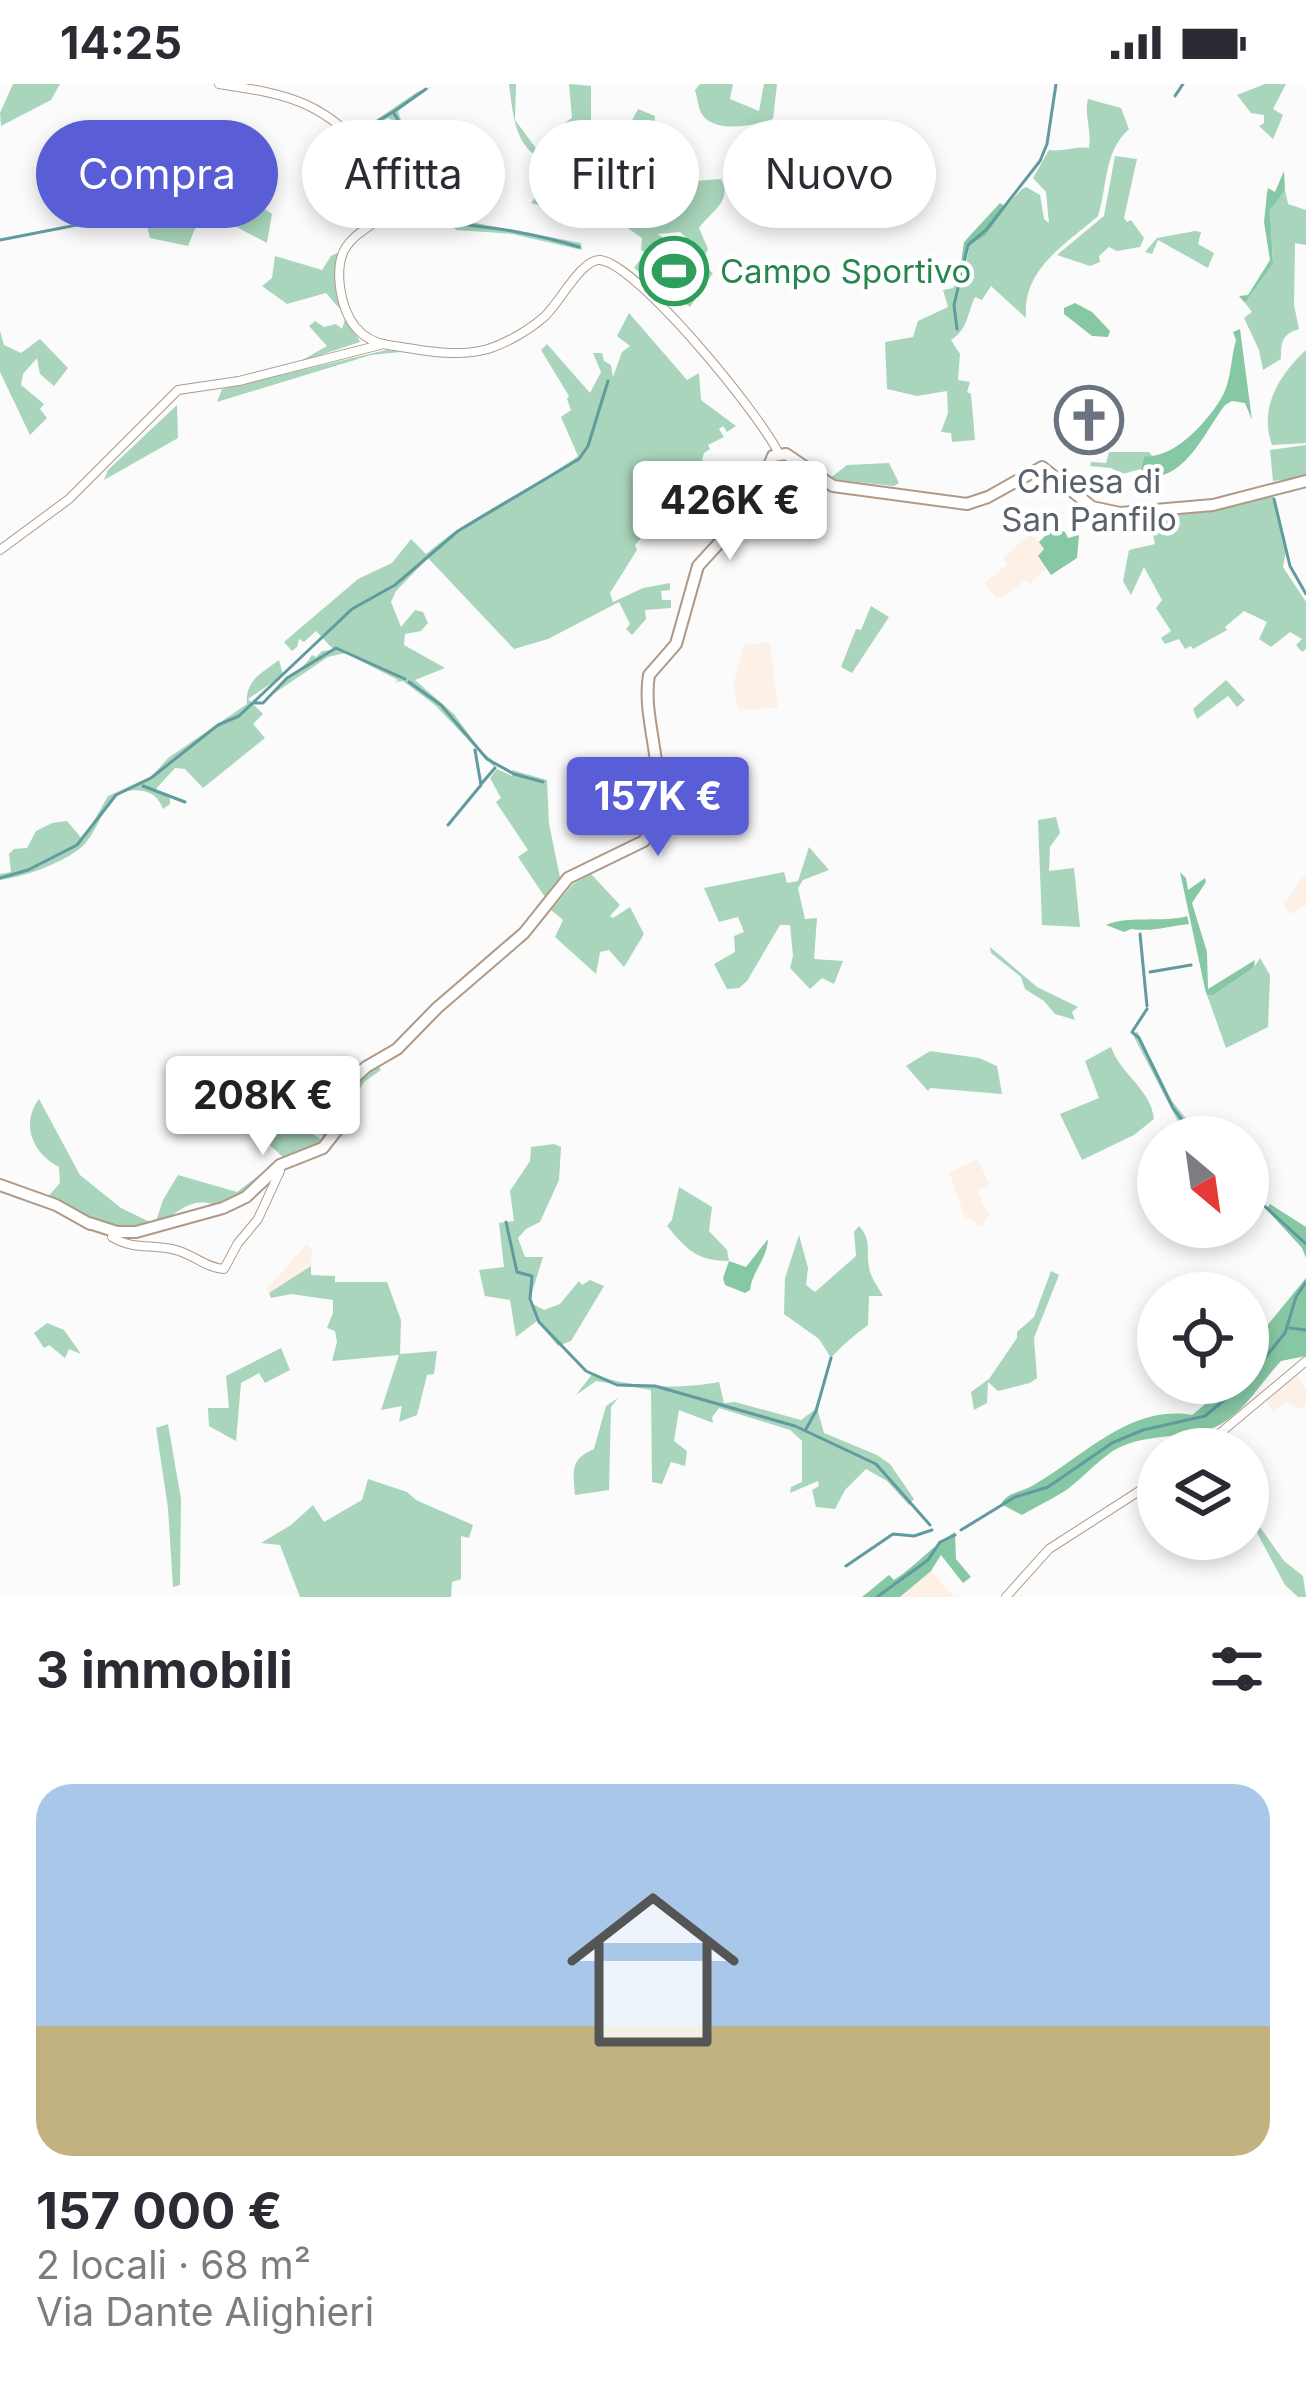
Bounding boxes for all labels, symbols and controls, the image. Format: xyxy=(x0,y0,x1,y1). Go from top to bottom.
text: 14:25 xyxy=(60,15,182,70)
chip: Compra xyxy=(36,120,278,228)
chip: Affitta xyxy=(302,120,505,228)
chip: Filtri xyxy=(529,120,699,228)
chip: Nuovo xyxy=(723,120,936,228)
sports icon: Campo Sportivo xyxy=(639,236,709,306)
place label: Campo Sportivo xyxy=(720,251,971,291)
church icon: Chiesa di San Panfilo xyxy=(1054,385,1124,455)
pin: 426K € xyxy=(632,461,828,563)
place label: Chiesa di San Panfilo xyxy=(1001,461,1177,539)
text: 426K € xyxy=(660,476,800,523)
pin: 157K € xyxy=(560,757,756,859)
text: 157K € xyxy=(594,772,722,819)
pin: 208K € xyxy=(165,1056,361,1158)
text: 208K € xyxy=(193,1071,333,1118)
north arrow xyxy=(1137,1116,1269,1248)
map controls xyxy=(1137,1116,1269,1560)
button: locate xyxy=(1137,1272,1269,1404)
button: layers xyxy=(1137,1428,1269,1560)
icon: filters xyxy=(1204,1636,1270,1702)
text: 3 immobili xyxy=(36,1639,293,1700)
icon: home xyxy=(545,1862,761,2078)
text: 157 000 € xyxy=(36,2180,282,2241)
text: 2 locali · 68 m² xyxy=(36,2241,311,2288)
text: Via Dante Alighieri xyxy=(36,2288,374,2335)

